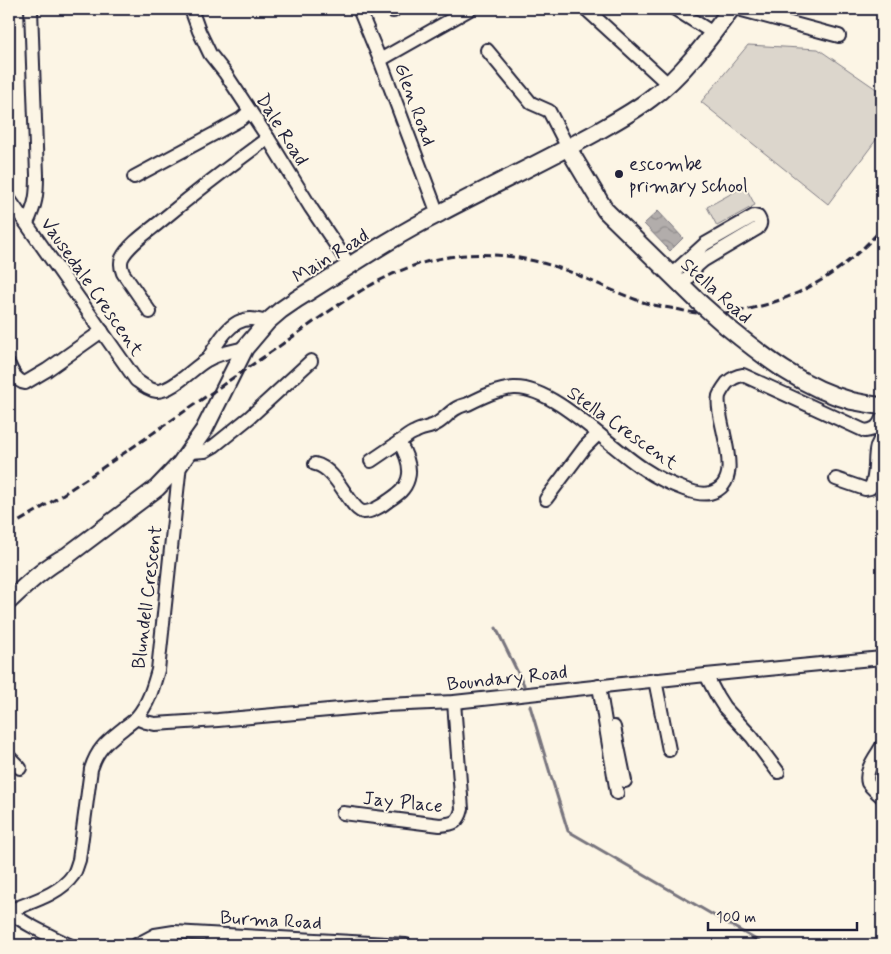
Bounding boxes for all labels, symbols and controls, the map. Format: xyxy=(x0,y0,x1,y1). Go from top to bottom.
street label: Glen Road xyxy=(388,60,441,149)
street label: Dale Road xyxy=(250,89,314,171)
place label: escombe primary school xyxy=(629,152,748,199)
marker: escombe primary school xyxy=(613,168,625,180)
street label: Vausedale Crescent xyxy=(35,213,149,361)
street label: Main Road xyxy=(288,223,374,290)
street label: Stella Road xyxy=(675,253,757,330)
street label: Stella Crescent xyxy=(562,381,682,476)
street label: Blundell Crescent xyxy=(126,524,169,670)
street label: Boundary Road xyxy=(446,660,569,697)
street label: Jay Place xyxy=(362,786,444,819)
scale bar xyxy=(708,899,857,931)
street label: Burma Road xyxy=(219,905,322,936)
text: 100 m xyxy=(716,908,756,928)

